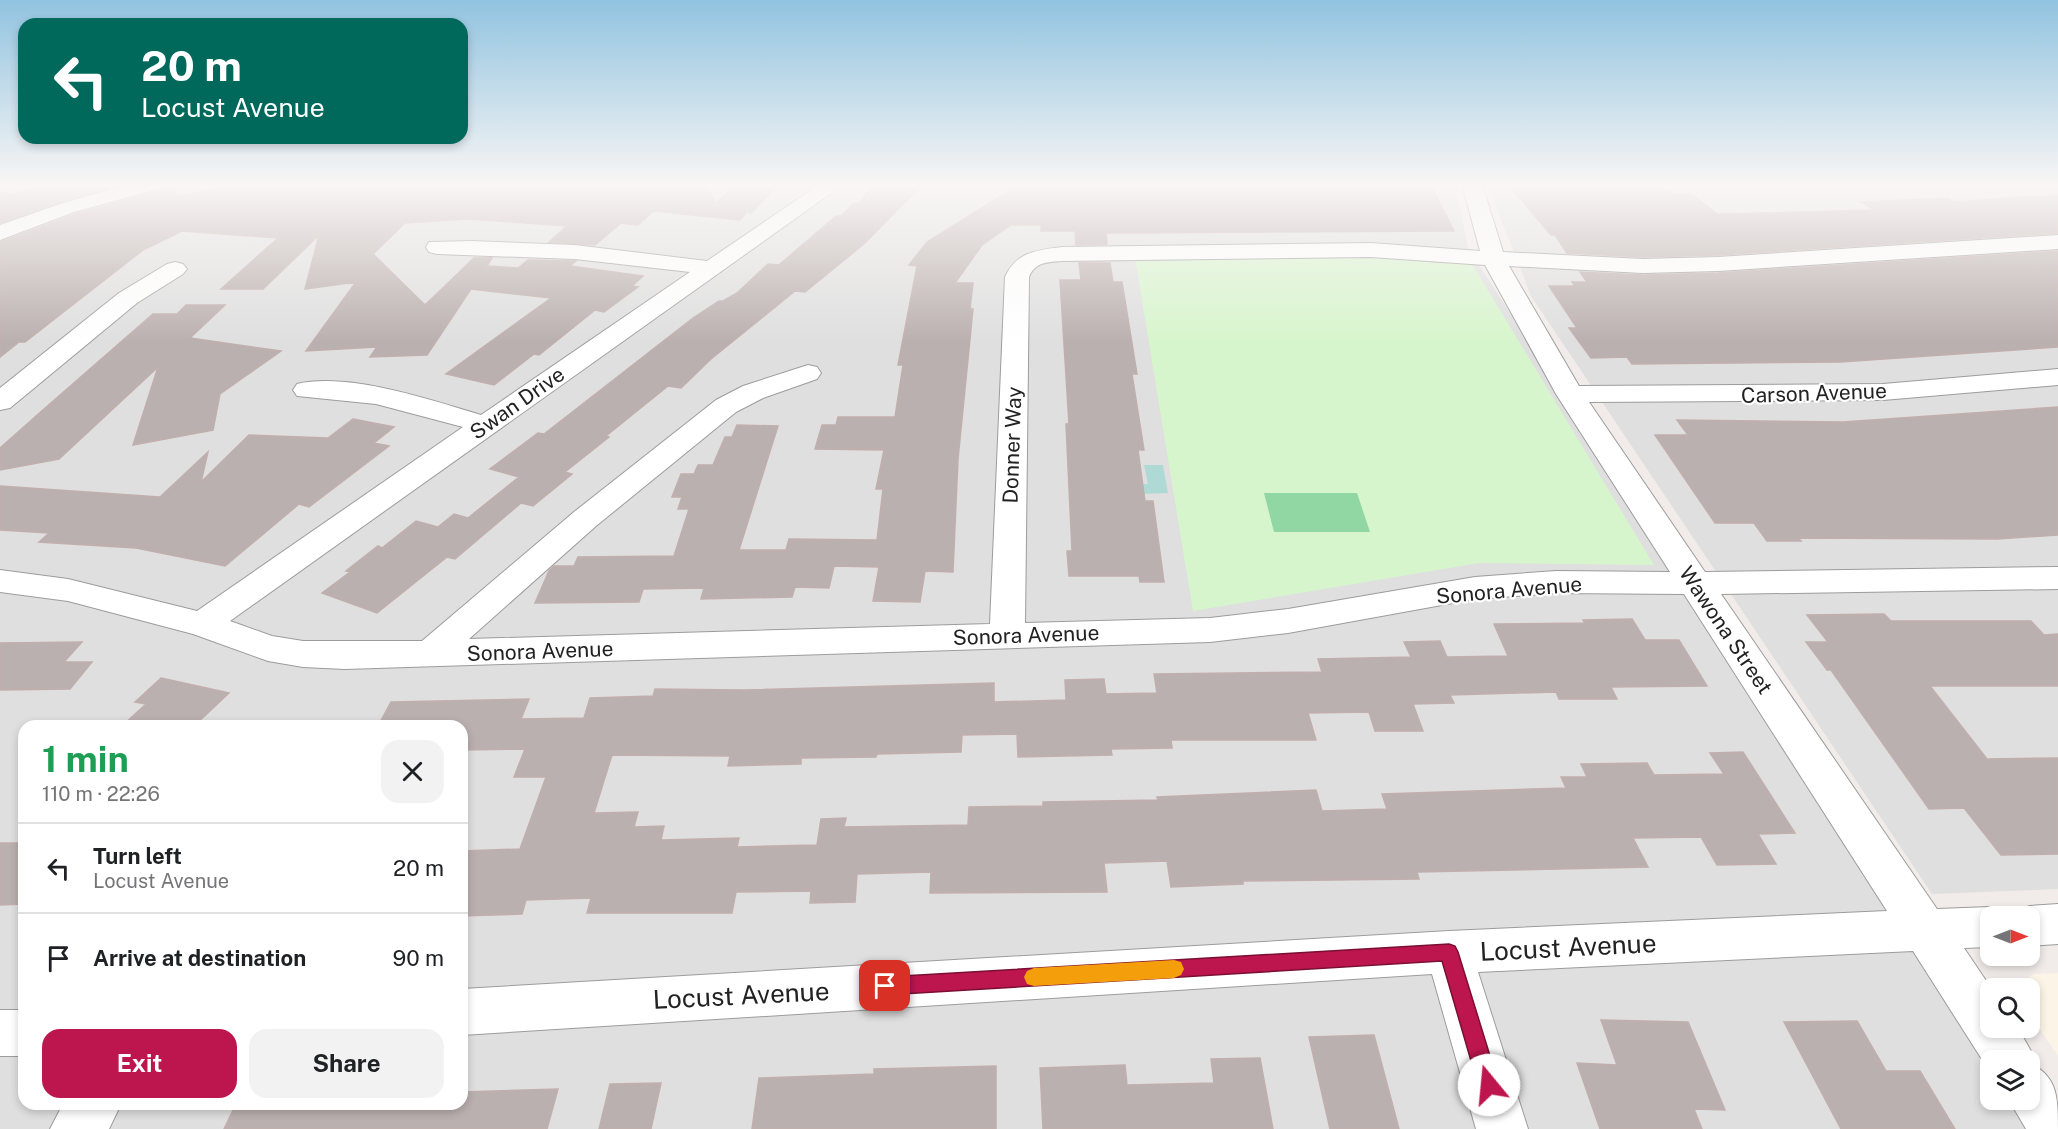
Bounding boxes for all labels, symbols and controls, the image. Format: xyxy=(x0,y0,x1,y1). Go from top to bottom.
text: 20 m xyxy=(141,41,242,90)
icon: left xyxy=(42,42,120,120)
text: Locust Avenue xyxy=(141,91,325,123)
street label: Swan Drive xyxy=(465,361,569,445)
street label: Carson Avenue xyxy=(1741,378,1887,408)
street label: Donner Way xyxy=(997,386,1027,504)
street label: Wawona Street xyxy=(1674,561,1778,699)
street label: Sonora Avenue xyxy=(1435,571,1583,609)
street label: Sonora Avenue xyxy=(952,620,1100,650)
street label: Sonora Avenue xyxy=(466,636,614,666)
text: 1 min xyxy=(42,738,129,780)
button: close xyxy=(381,740,444,803)
text: 110 m · 22:26 xyxy=(42,782,160,806)
text: Turn left xyxy=(93,843,182,869)
icon: left xyxy=(42,852,75,885)
text: 20 m xyxy=(393,855,444,881)
text: Locust Avenue xyxy=(93,869,229,893)
north arrow xyxy=(1980,906,2040,966)
map controls xyxy=(1980,906,2040,1110)
street label: Locust Avenue xyxy=(1479,927,1657,967)
icon: arrive xyxy=(42,942,75,975)
text: Arrive at destination xyxy=(93,945,306,971)
text: 90 m xyxy=(393,945,444,971)
pin xyxy=(859,960,910,1011)
icon: arrive xyxy=(868,969,901,1002)
street label: Locust Avenue xyxy=(652,975,830,1015)
button: search xyxy=(1980,978,2040,1038)
button: Exit xyxy=(42,1029,237,1098)
button: Share xyxy=(249,1029,444,1098)
button: layers xyxy=(1980,1050,2040,1110)
position arrow xyxy=(1457,1053,1521,1117)

